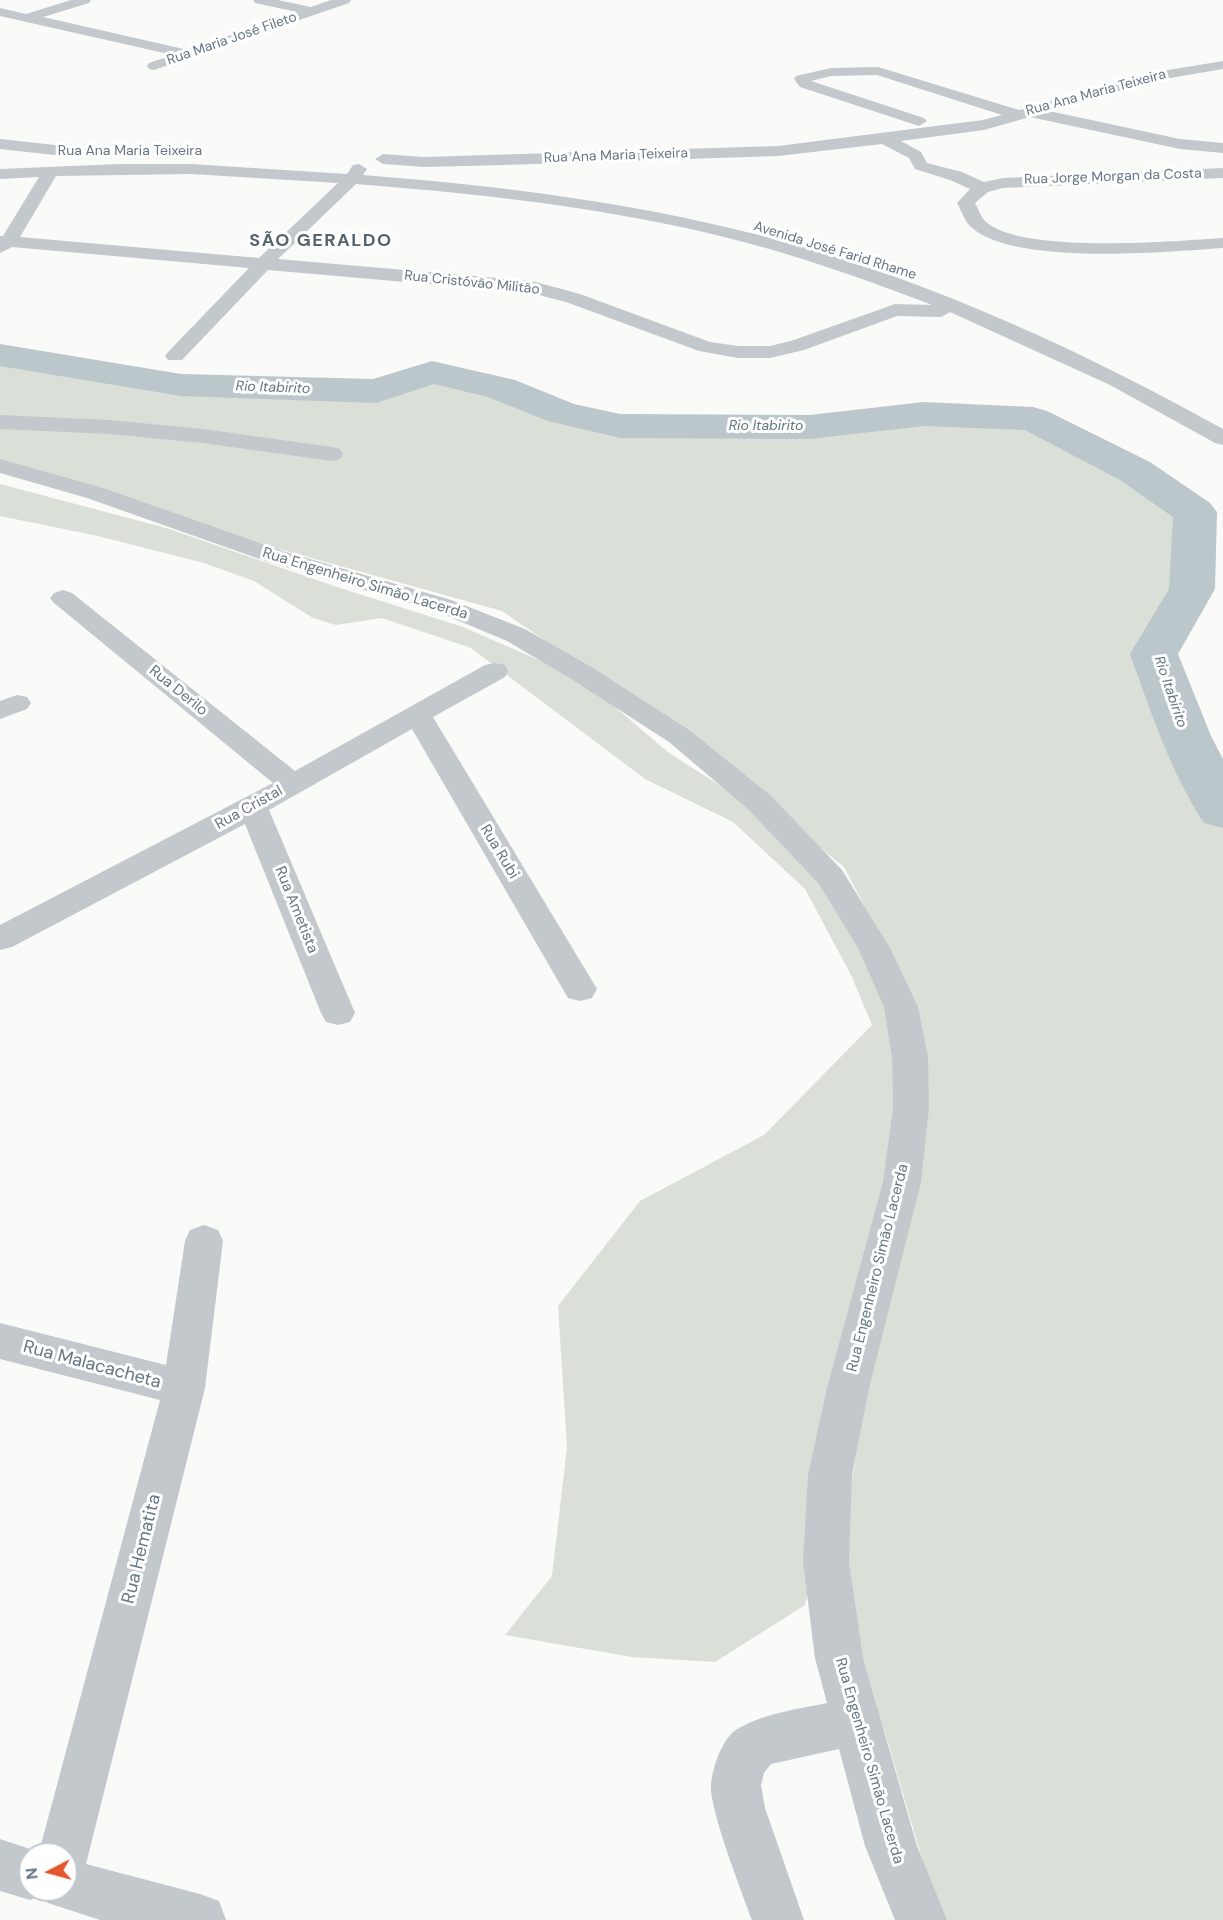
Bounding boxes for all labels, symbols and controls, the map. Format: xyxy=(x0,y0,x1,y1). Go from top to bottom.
street label: Rua Maria José Fileto xyxy=(165,9,299,69)
street label: Rua Ana Maria Teixeira xyxy=(1024,66,1168,120)
street label: Rua Ana Maria Teixeira xyxy=(58,143,202,159)
street label: Rua Ana Maria Teixeira xyxy=(544,145,688,167)
street label: Rua Jorge Morgan da Costa xyxy=(1024,166,1202,188)
street label: Avenida José Farid Rhame xyxy=(752,218,918,284)
district label: SÃO GERALDO xyxy=(249,230,393,252)
street label: Rua Cristóvão Militão xyxy=(404,268,540,298)
water label: Rio Itabirito xyxy=(235,378,311,398)
water label: Rio Itabirito xyxy=(729,418,803,434)
street label: Rua Engenheiro Simão Lacerda xyxy=(260,544,470,624)
water label: Rio Itabirito xyxy=(1150,654,1190,730)
street label: Rua Derilo xyxy=(145,662,211,720)
street label: Rua Cristal xyxy=(212,782,286,834)
street label: Rua Rubi xyxy=(476,822,522,882)
street label: Rua Ametista xyxy=(270,864,322,956)
street label: Rua Engenheiro Simão Lacerda xyxy=(843,1162,913,1374)
street label: Rua Malacacheta xyxy=(21,1336,163,1394)
street label: Rua Hematita xyxy=(118,1492,166,1606)
street label: Rua Engenheiro Simão Lacerda xyxy=(831,1656,907,1866)
north arrow xyxy=(18,1842,78,1902)
text: N xyxy=(21,1867,43,1881)

